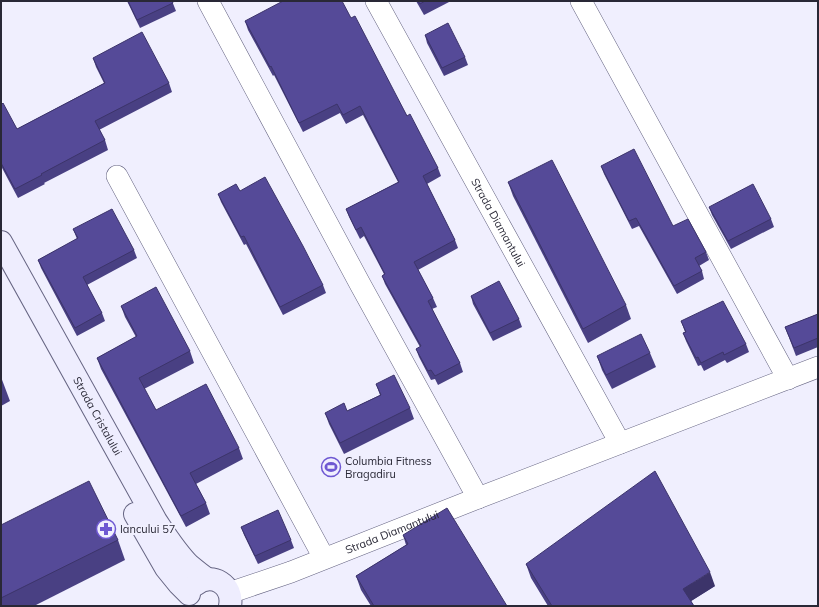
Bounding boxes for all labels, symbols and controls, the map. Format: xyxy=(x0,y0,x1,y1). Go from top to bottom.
street label: Strada Diamantului xyxy=(468,176,528,269)
street label: Strada Cristalului xyxy=(70,374,125,458)
place label: Columbia Fitness Bragadiru xyxy=(345,454,432,481)
sports icon: Columbia Fitness Bragadiru xyxy=(320,456,342,478)
street label: Strada Diamantului xyxy=(343,507,441,557)
pharmacy icon: Iancului 57 xyxy=(95,518,117,540)
place label: Iancului 57 xyxy=(120,522,175,536)

